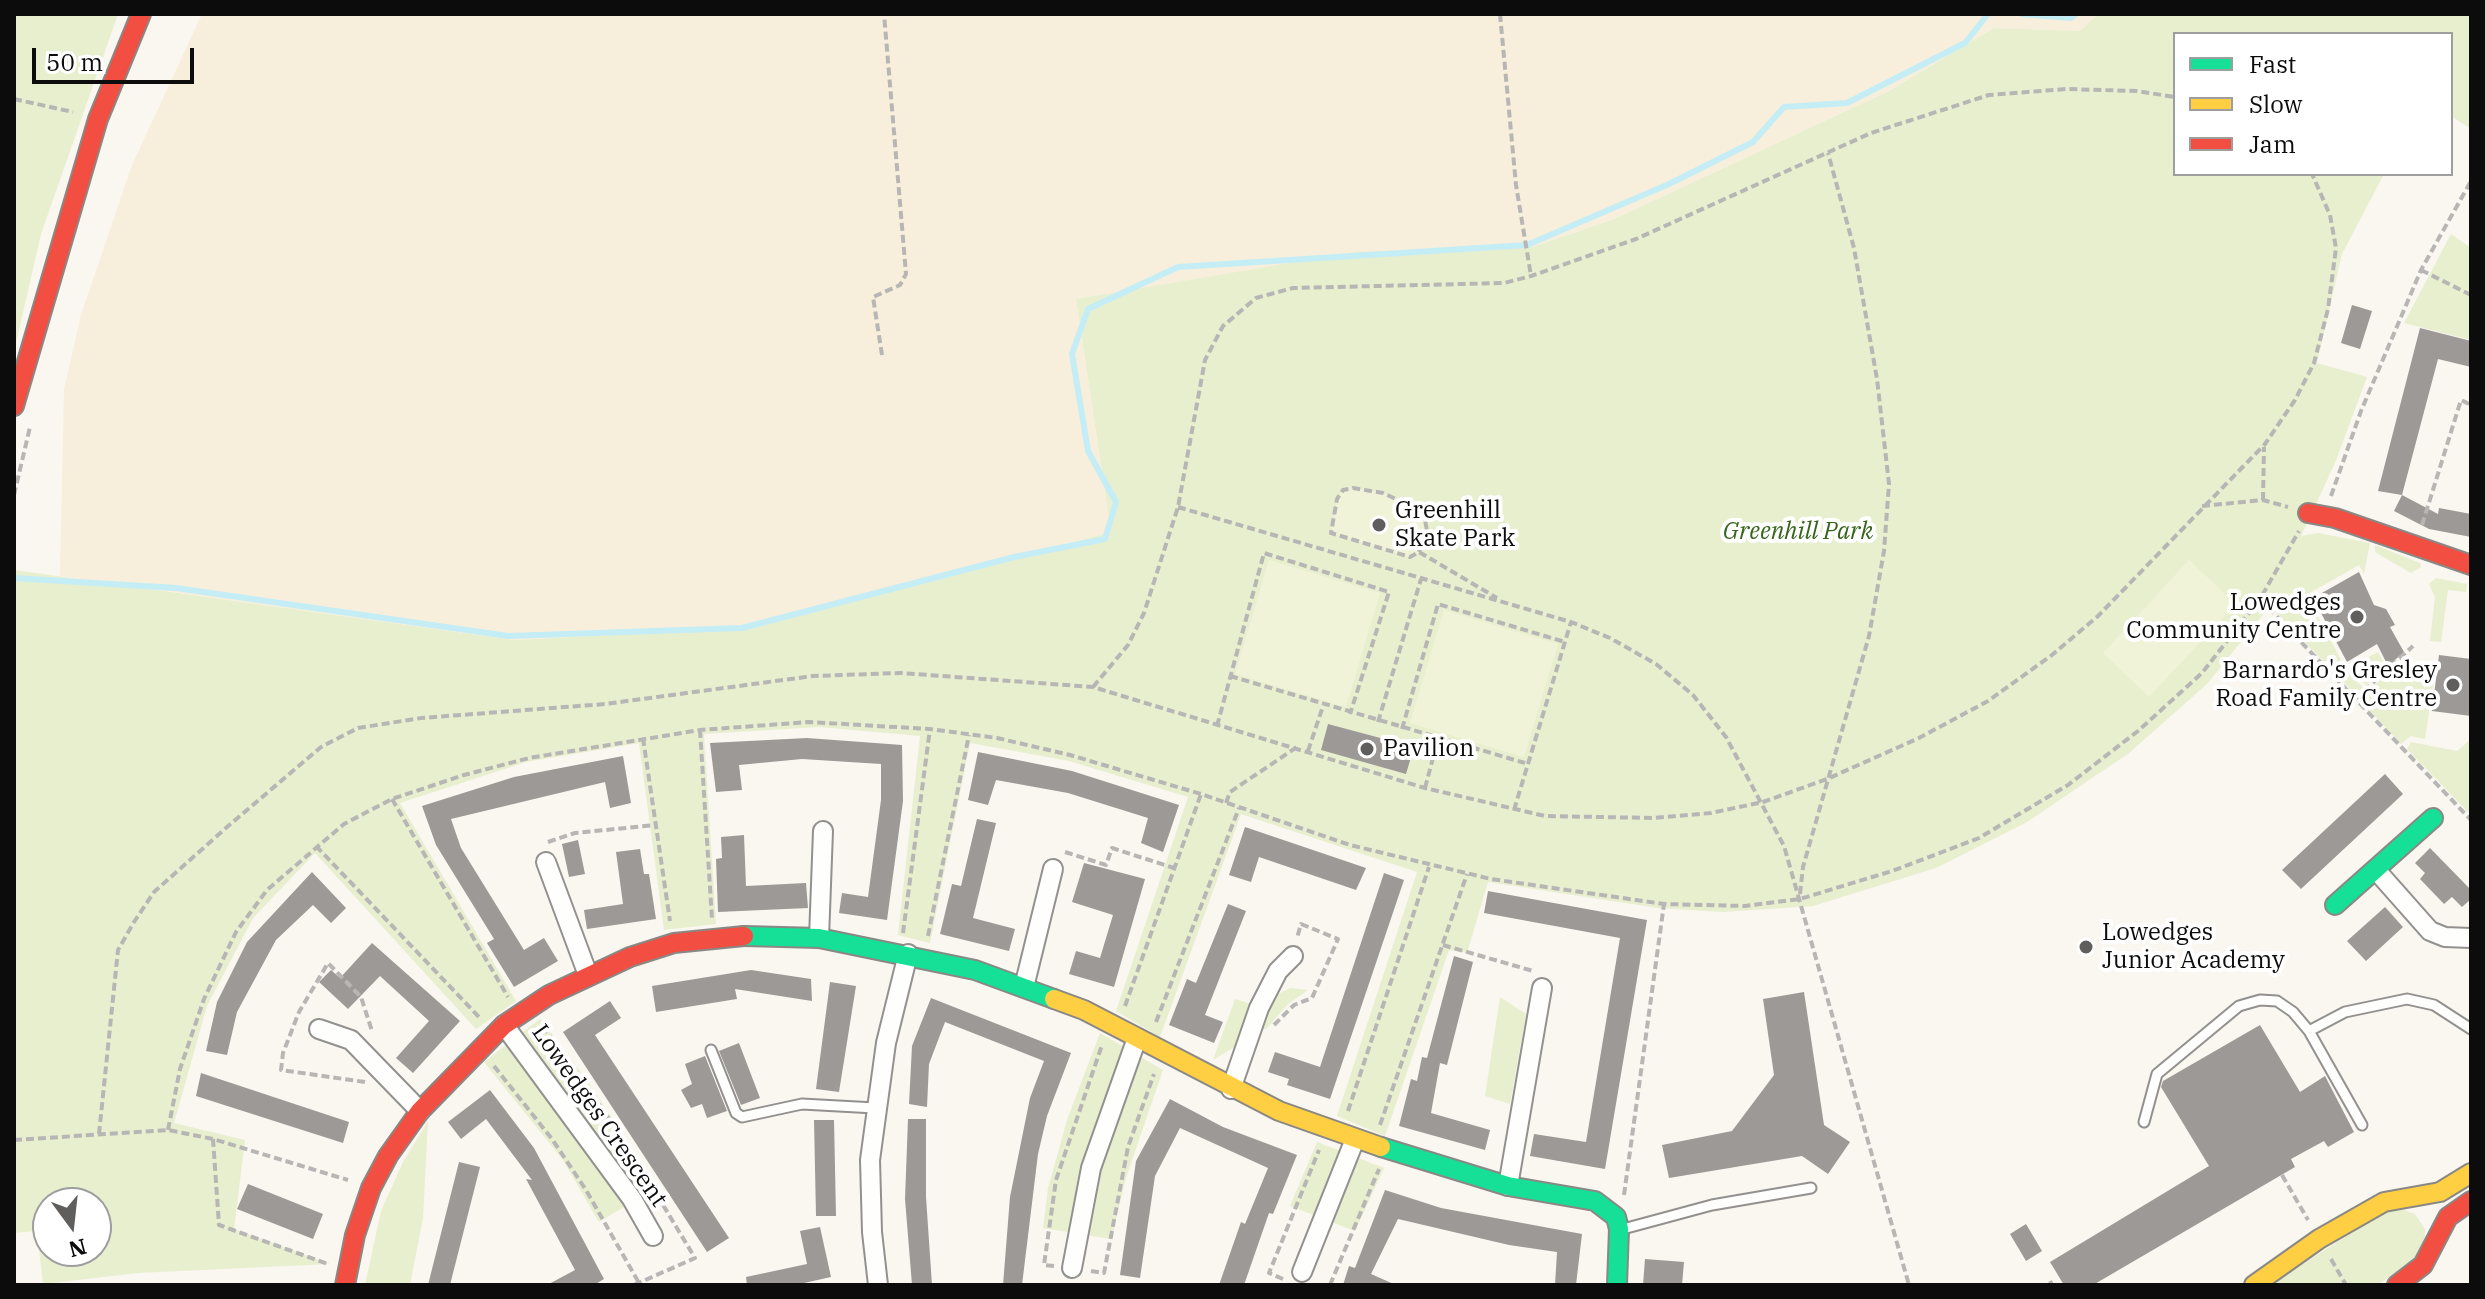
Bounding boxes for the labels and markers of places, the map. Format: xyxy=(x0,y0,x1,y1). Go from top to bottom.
place label: Greenhill Skate Park xyxy=(1395,497,1515,553)
marker: Greenhill Skate Park xyxy=(1370,516,1388,534)
place label: Lowedges Community Centre xyxy=(2126,589,2341,645)
marker: Lowedges Community Centre xyxy=(2348,608,2366,626)
place label: Barnardo's Gresley Road Family Centre xyxy=(2216,657,2437,713)
marker: Barnardo's Gresley Road Family Centre xyxy=(2444,676,2462,694)
place label: Pavilion xyxy=(1383,735,1474,763)
marker: Pavilion xyxy=(1358,740,1376,758)
place label: Lowedges Junior Academy xyxy=(2102,919,2285,975)
marker: Lowedges Junior Academy xyxy=(2077,938,2095,956)

